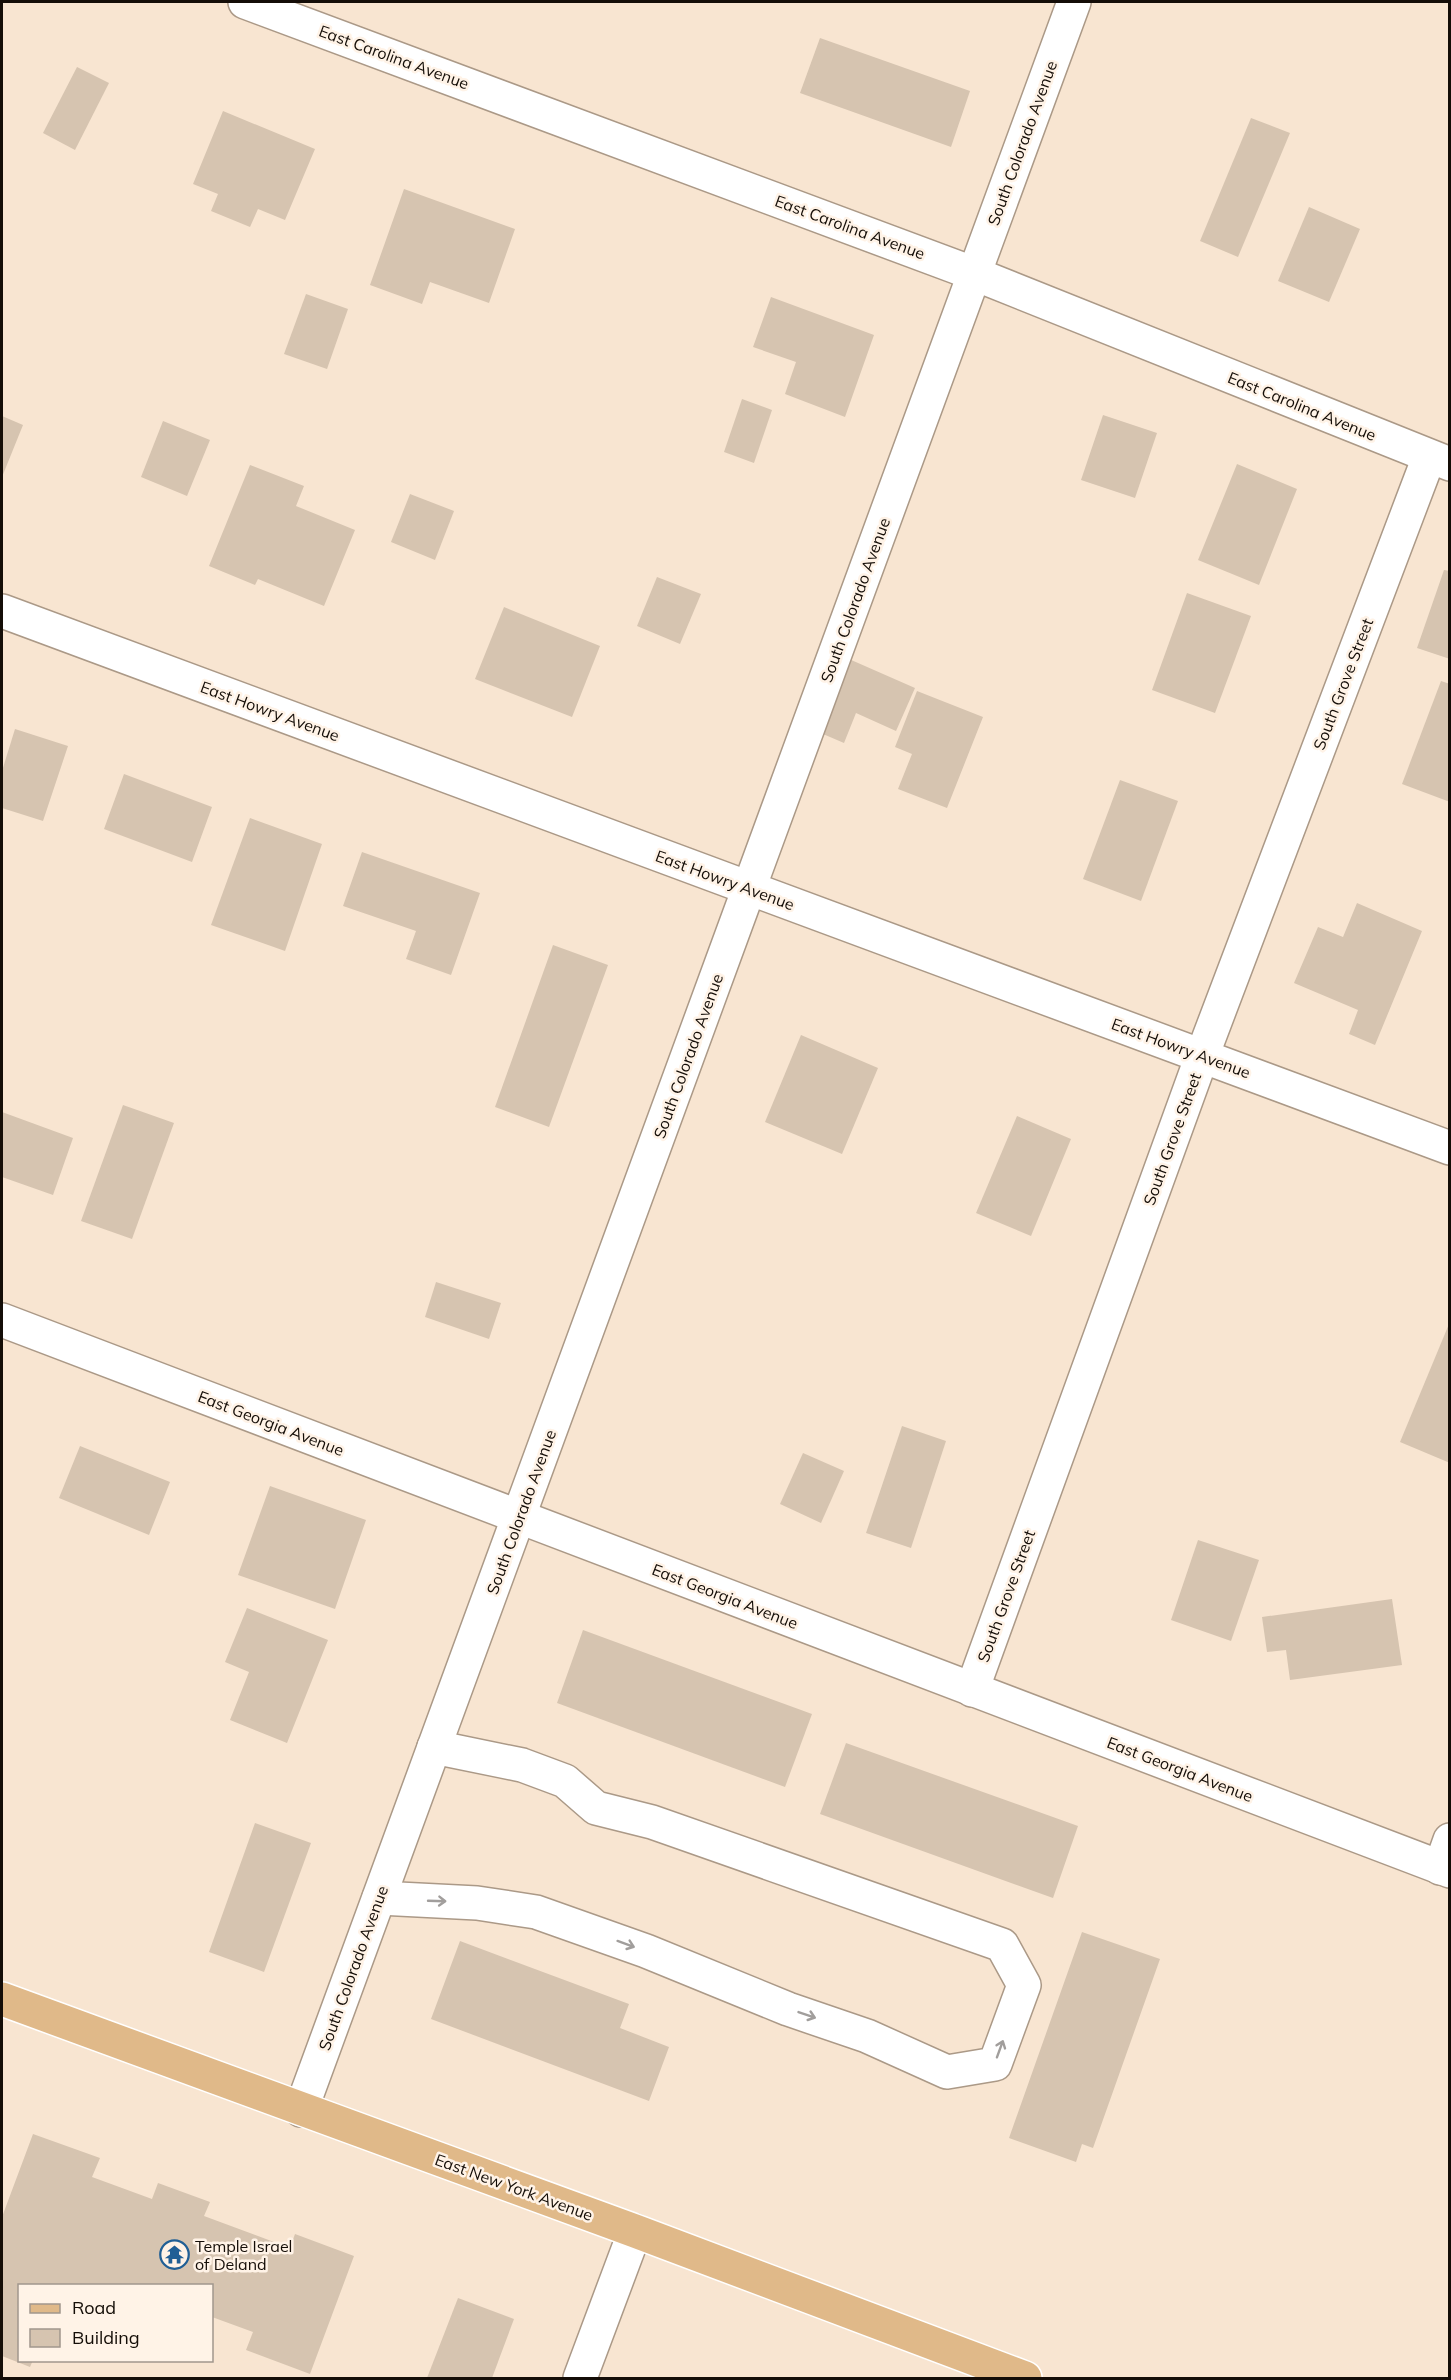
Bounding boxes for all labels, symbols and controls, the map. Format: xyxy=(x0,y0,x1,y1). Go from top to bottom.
street label: East Carolina Avenue xyxy=(316,21,472,93)
street label: South Colorado Avenue xyxy=(983,58,1061,228)
street label: East Carolina Avenue xyxy=(772,191,928,263)
street label: East Carolina Avenue xyxy=(1225,367,1379,445)
street label: South Colorado Avenue xyxy=(816,515,894,685)
street label: South Grove Street xyxy=(1309,615,1377,753)
street label: East Howry Avenue xyxy=(198,677,342,745)
street label: East Howry Avenue xyxy=(653,846,797,914)
street label: South Colorado Avenue xyxy=(649,971,727,1141)
street label: East Howry Avenue xyxy=(1109,1014,1253,1082)
street label: South Grove Street xyxy=(1139,1070,1205,1208)
street label: East Georgia Avenue xyxy=(195,1386,347,1460)
street label: South Colorado Avenue xyxy=(482,1427,560,1597)
street label: South Grove Street xyxy=(973,1527,1039,1665)
street label: East Georgia Avenue xyxy=(649,1559,801,1633)
street label: East Georgia Avenue xyxy=(1104,1732,1256,1806)
street label: South Colorado Avenue xyxy=(314,1883,392,2053)
one-way arrow xyxy=(427,1895,446,1906)
one-way arrow xyxy=(616,1940,635,1951)
one-way arrow xyxy=(797,2011,816,2022)
one-way arrow xyxy=(996,2040,1007,2059)
street label: East New York Avenue xyxy=(432,2149,596,2225)
place label: Temple Israel of Deland xyxy=(195,2236,292,2274)
temple icon: Temple Israel of Deland xyxy=(158,2239,190,2271)
legend xyxy=(18,2284,213,2362)
text: Road xyxy=(72,2296,116,2319)
text: Building xyxy=(72,2326,140,2349)

